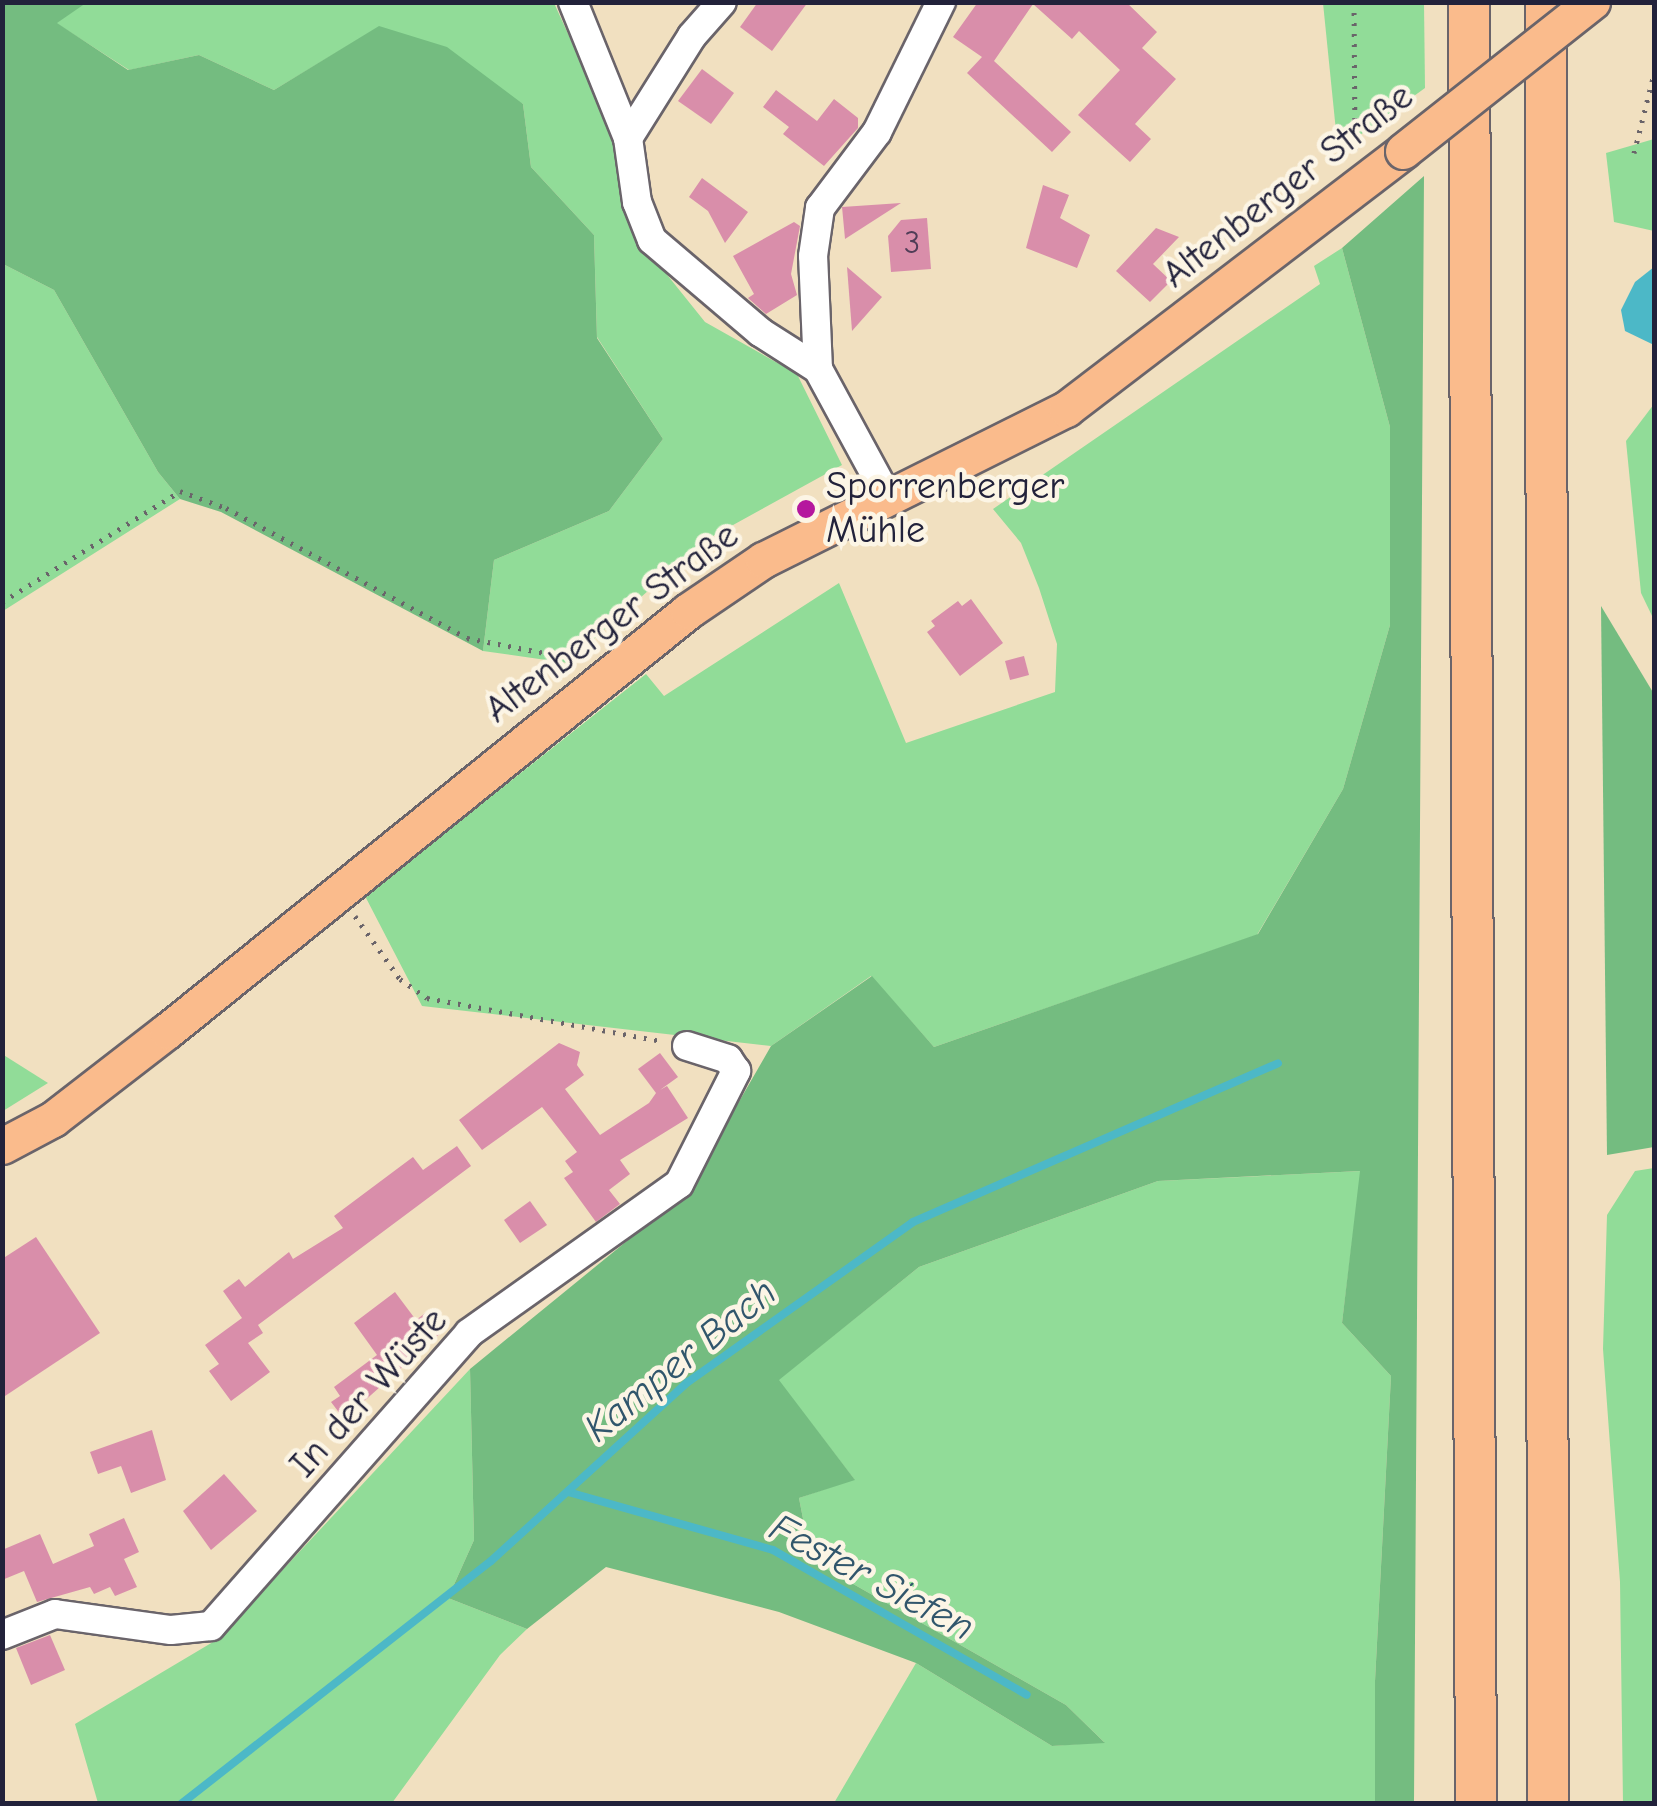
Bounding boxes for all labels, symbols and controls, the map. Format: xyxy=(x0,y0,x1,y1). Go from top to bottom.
street label: Altenberger Straße xyxy=(1154,74,1422,298)
house number: 3 xyxy=(904,224,920,262)
place label: Sporrenberger Mühle xyxy=(826,464,1064,554)
marker: Sporrenberger Mühle xyxy=(795,498,817,520)
street label: Altenberger Straße xyxy=(476,513,748,733)
water label: Kamper Bach xyxy=(574,1268,786,1452)
street label: In der Wüste xyxy=(281,1299,457,1487)
water label: Fester Siefen xyxy=(762,1503,982,1651)

